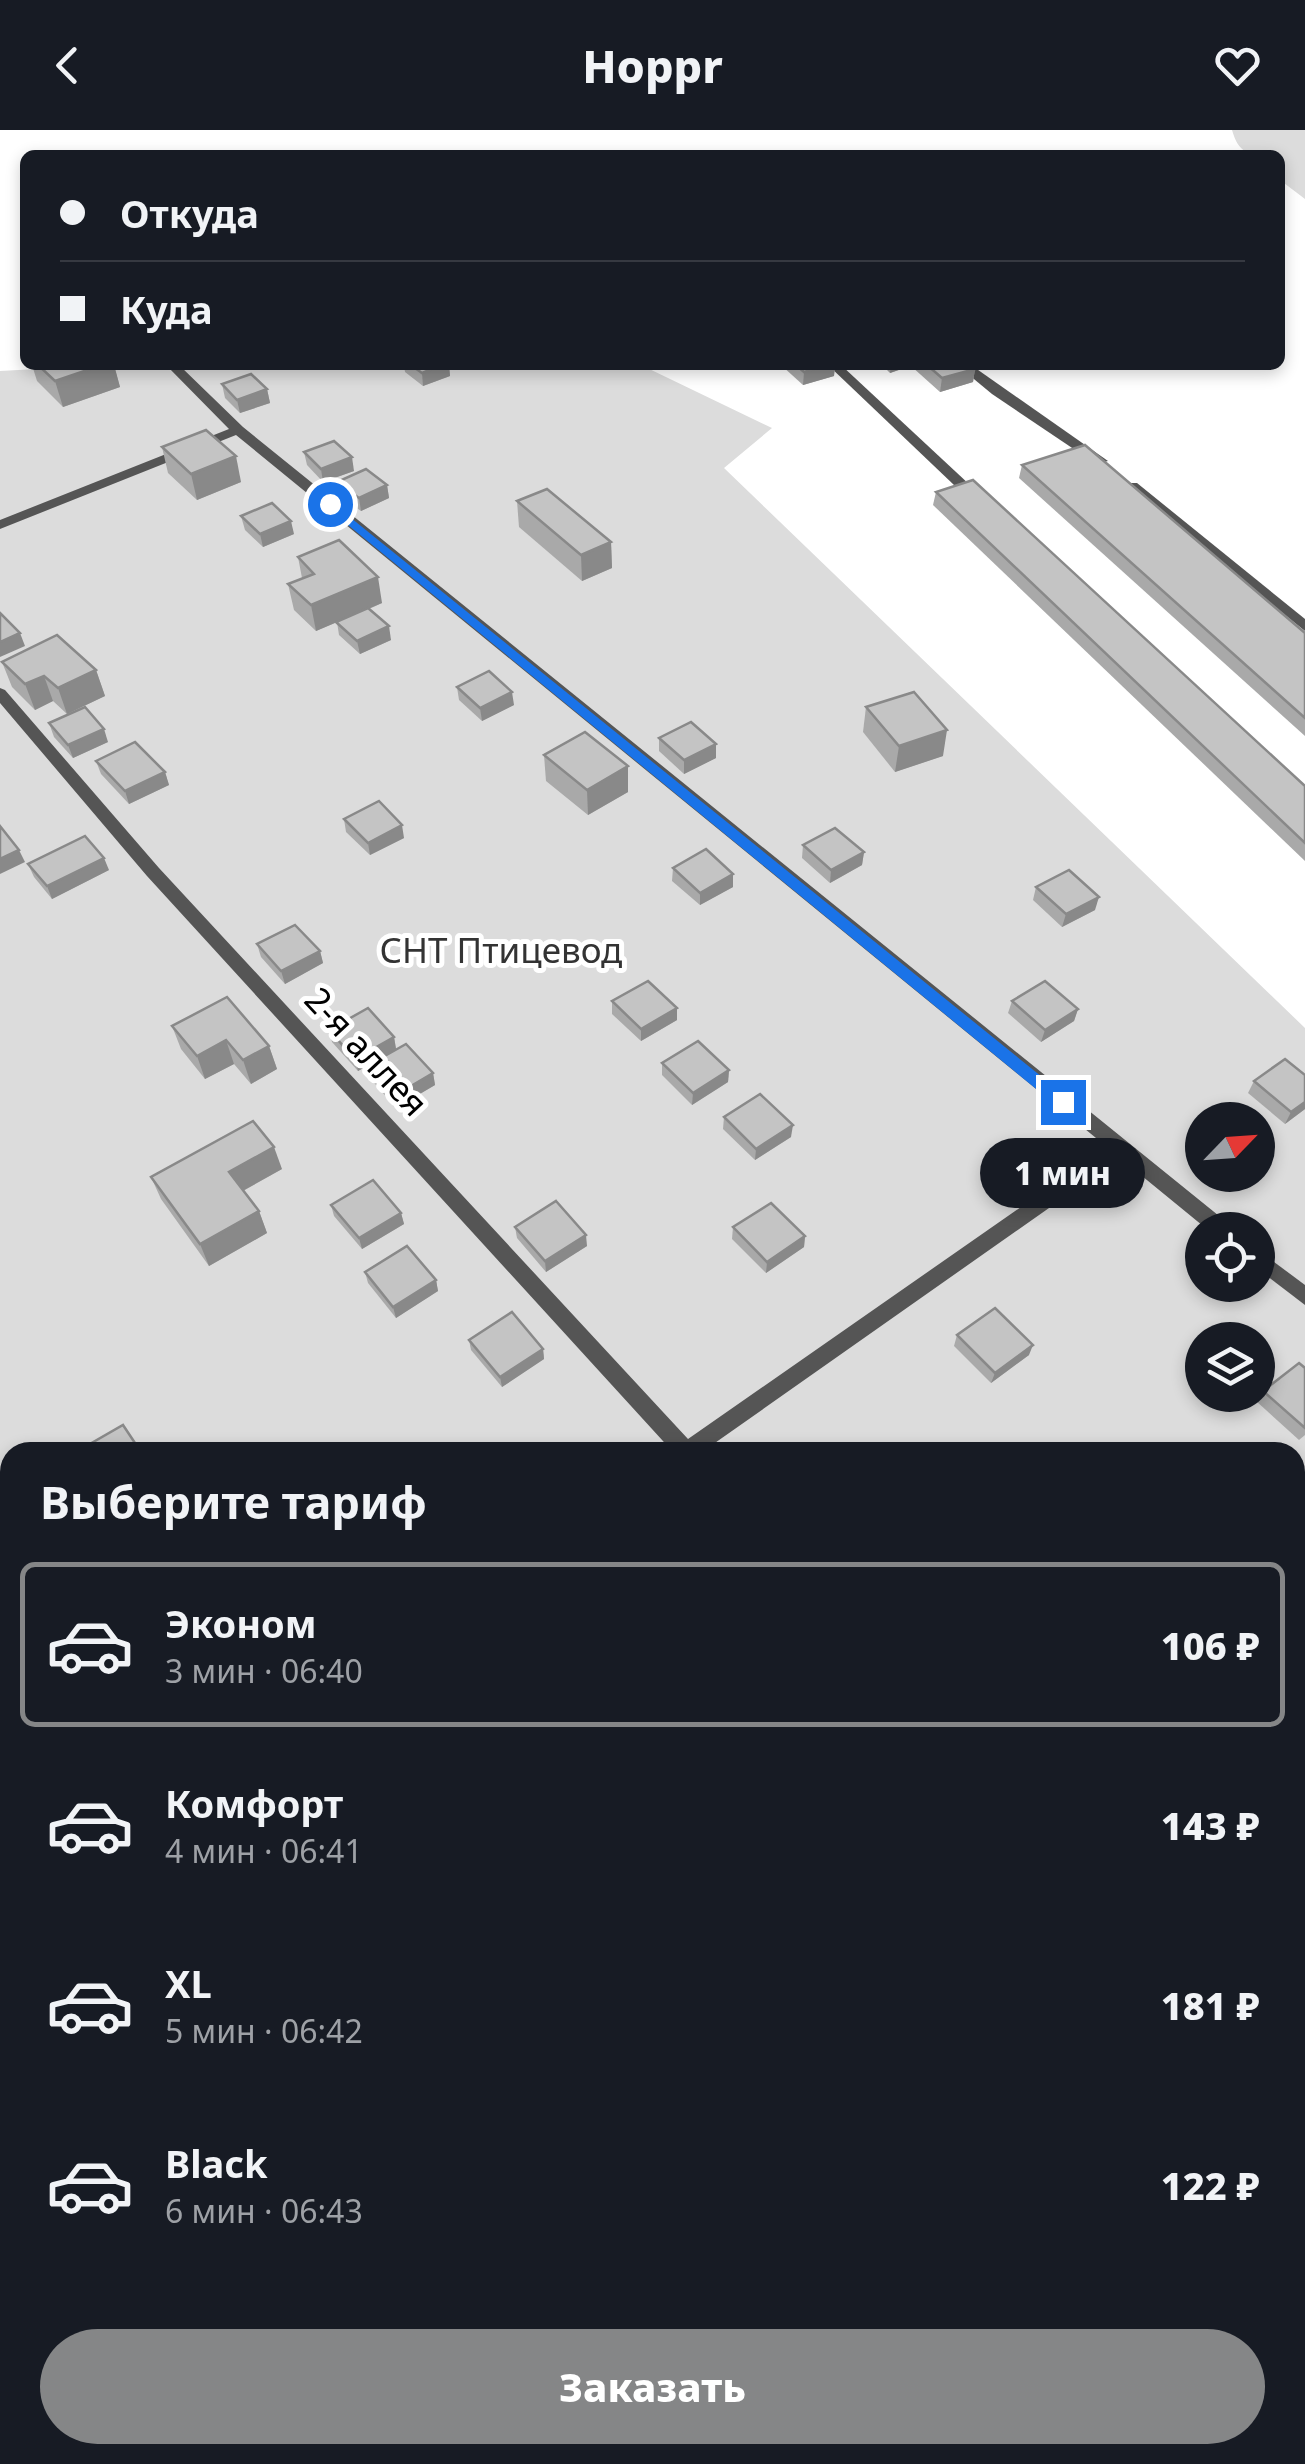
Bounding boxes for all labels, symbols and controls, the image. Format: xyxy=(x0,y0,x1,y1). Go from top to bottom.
text: Hoppr xyxy=(582,35,723,96)
icon: back xyxy=(40,38,95,93)
icon: heart xyxy=(1210,38,1265,93)
text: Откуда xyxy=(120,187,259,239)
text: Куда xyxy=(120,283,213,335)
route start xyxy=(308,482,353,527)
park label: СНТ Птицевод xyxy=(380,926,622,973)
street label: 2-я аллея xyxy=(295,976,439,1126)
route end xyxy=(1041,1080,1086,1125)
north arrow xyxy=(1185,1102,1275,1192)
map controls xyxy=(1185,1102,1275,1412)
callout: 1 мин xyxy=(980,1137,1146,1207)
text: 1 мин xyxy=(1014,1151,1111,1194)
button: locate xyxy=(1185,1212,1275,1302)
button: layers xyxy=(1185,1322,1275,1412)
text: Выберите тариф xyxy=(40,1471,427,1532)
text: Эконом xyxy=(165,1597,317,1649)
icon: car xyxy=(45,1600,135,1690)
text: 106 ₽ xyxy=(1161,1619,1260,1671)
text: 3 мин · 06:40 xyxy=(165,1649,363,1692)
text: Комфорт xyxy=(165,1777,343,1829)
icon: car xyxy=(45,1780,135,1870)
text: 143 ₽ xyxy=(1161,1799,1260,1851)
text: 4 мин · 06:41 xyxy=(165,1829,363,1872)
text: XL xyxy=(165,1957,212,2009)
icon: car xyxy=(45,1960,135,2050)
text: 181 ₽ xyxy=(1161,1979,1260,2031)
text: 5 мин · 06:42 xyxy=(165,2009,363,2052)
text: Black xyxy=(165,2137,268,2189)
icon: car xyxy=(45,2140,135,2230)
text: 122 ₽ xyxy=(1161,2159,1260,2211)
text: 6 мин · 06:43 xyxy=(165,2189,363,2232)
button: Заказать xyxy=(40,2329,1265,2444)

